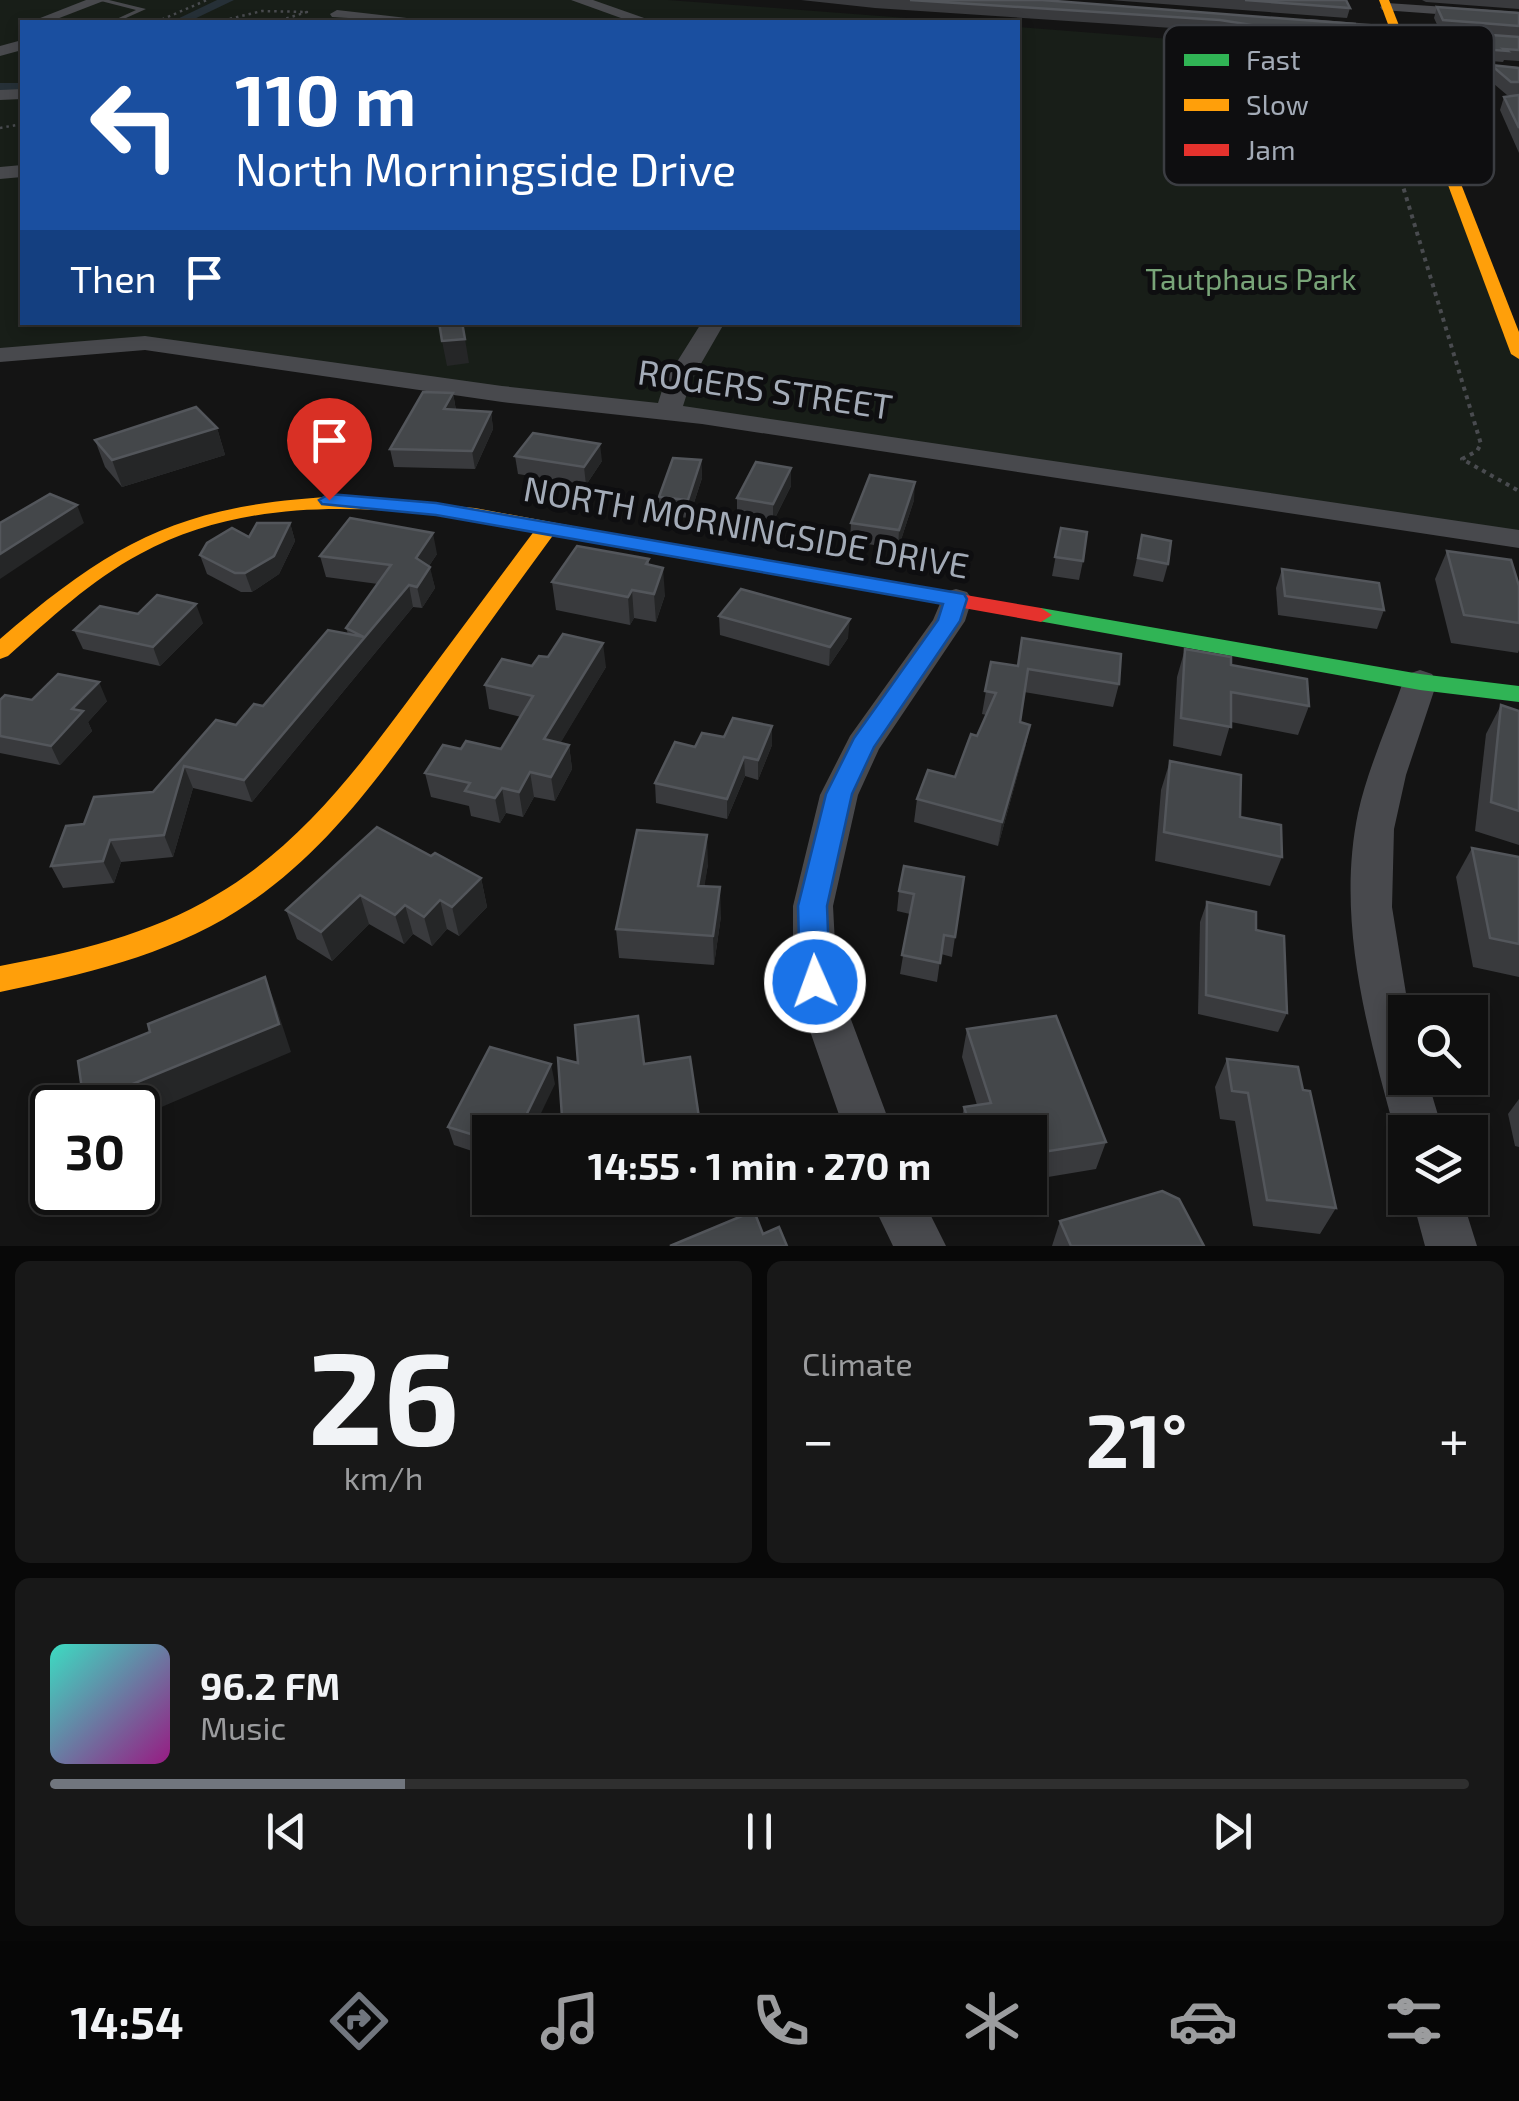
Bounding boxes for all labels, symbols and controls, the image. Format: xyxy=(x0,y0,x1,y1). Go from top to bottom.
legend xyxy=(1164,25,1494,185)
text: Fast xyxy=(1246,42,1301,76)
text: 110 m xyxy=(235,56,416,140)
icon: left xyxy=(70,60,200,190)
text: Slow xyxy=(1246,87,1309,121)
text: Jam xyxy=(1246,132,1295,166)
text: North Morningside Drive xyxy=(235,141,736,195)
icon: arrive xyxy=(177,250,232,305)
text: Then xyxy=(70,255,157,301)
park label: Tautphaus Park xyxy=(1145,260,1357,296)
street label: ROGERS STREET xyxy=(635,349,895,427)
pin xyxy=(287,398,372,501)
icon: arrive xyxy=(302,413,357,468)
street label: NORTH MORNINGSIDE DRIVE xyxy=(520,466,972,586)
position arrow xyxy=(763,930,867,1034)
map controls xyxy=(1388,995,1488,1215)
button: search xyxy=(1388,995,1488,1095)
speed limit sign: 30 xyxy=(30,1085,160,1215)
button: layers xyxy=(1388,1115,1488,1215)
text: 14:55 · 1 min · 270 m xyxy=(588,1142,931,1188)
text: 26 xyxy=(307,1315,460,1471)
text: Climate xyxy=(802,1344,913,1382)
text: 21° xyxy=(1086,1393,1187,1483)
text: − xyxy=(802,1405,834,1471)
text: + xyxy=(1439,1405,1469,1471)
text: km/h xyxy=(344,1458,423,1496)
text: 96.2 FM xyxy=(200,1662,340,1708)
text: Music xyxy=(200,1708,286,1746)
icon: previous xyxy=(259,1804,314,1859)
icon: pause xyxy=(732,1804,787,1859)
icon: next xyxy=(1205,1804,1260,1859)
icon: directions xyxy=(324,1986,394,2056)
icon: music xyxy=(535,1986,605,2056)
icon: phone xyxy=(746,1986,816,2056)
icon: climate xyxy=(957,1986,1027,2056)
icon: car xyxy=(1168,1986,1238,2056)
icon: filters xyxy=(1379,1986,1449,2056)
text: 14:54 xyxy=(70,1994,184,2048)

